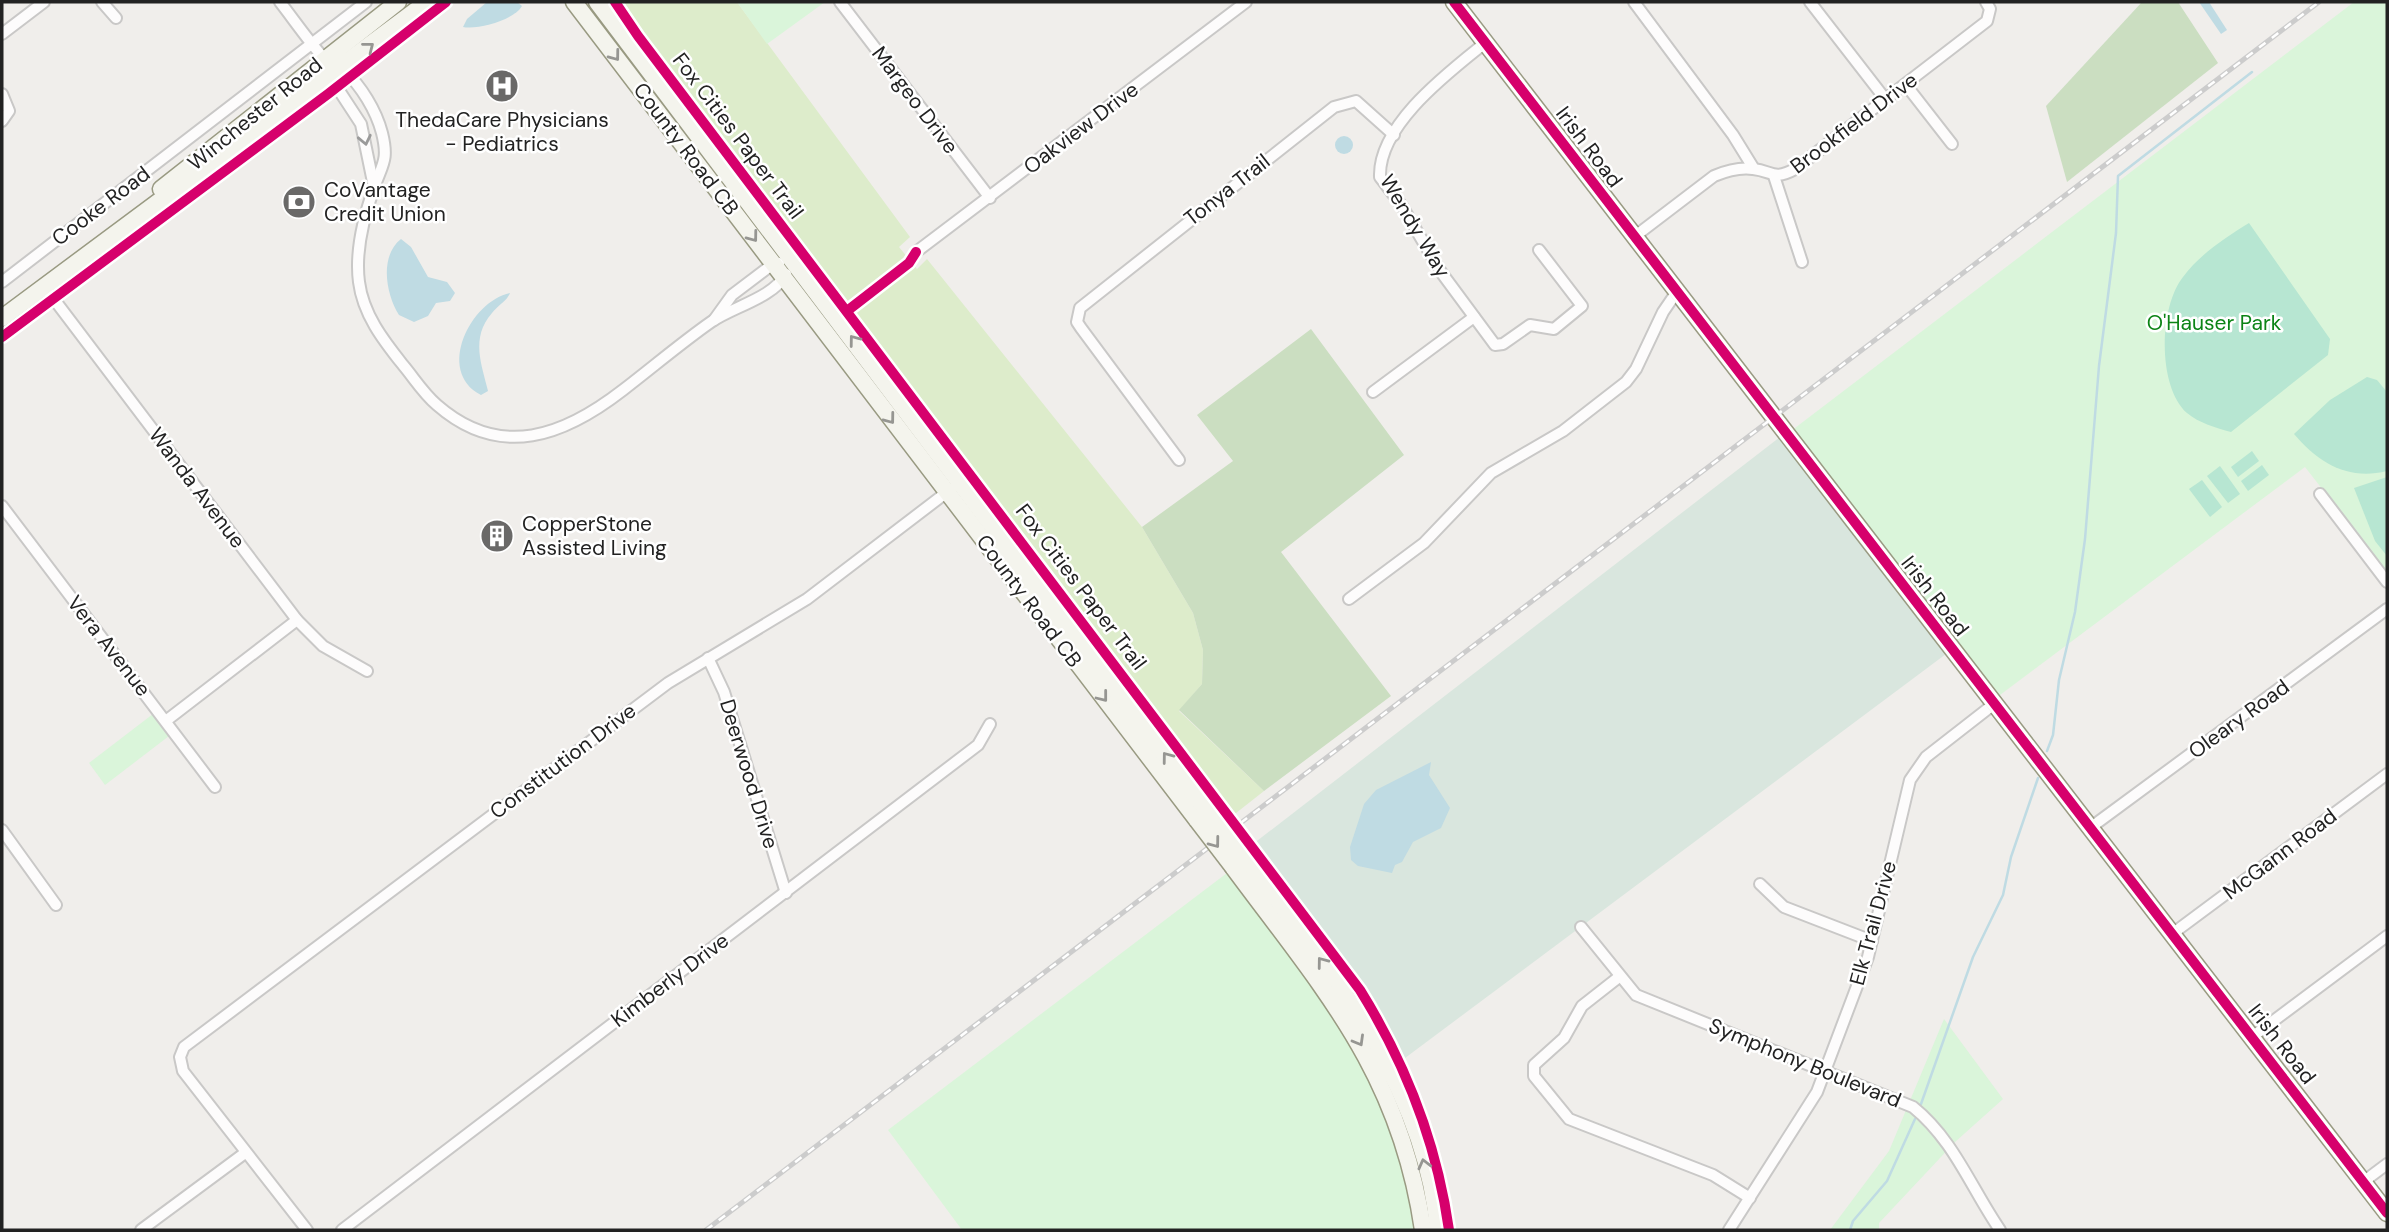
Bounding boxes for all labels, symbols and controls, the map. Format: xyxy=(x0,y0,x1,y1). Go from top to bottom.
street label: Margeo Drive xyxy=(865,41,965,159)
one-way arrow xyxy=(361,43,374,55)
street label: Fox Cities Paper Trail xyxy=(666,47,810,225)
one-way arrow xyxy=(607,48,620,61)
street label: Winchester Road xyxy=(182,51,328,177)
street label: Brookfield Drive xyxy=(1785,66,1923,180)
hospital icon: ThedaCare Physicians - Pediatrics xyxy=(483,67,521,105)
street label: Oakview Drive xyxy=(1018,75,1144,180)
street label: County Road CB xyxy=(627,77,745,221)
street label: Irish Road xyxy=(1549,101,1629,193)
place label: ThedaCare Physicians - Pediatrics xyxy=(395,106,609,158)
one-way arrow xyxy=(357,134,372,146)
street label: Tonya Trail xyxy=(1178,148,1276,232)
street label: Cooke Road xyxy=(46,160,156,252)
street label: Wendy Way xyxy=(1373,169,1457,283)
place label: CoVantage Credit Union xyxy=(324,176,446,228)
bank icon: CoVantage Credit Union xyxy=(280,183,318,221)
one-way arrow xyxy=(744,230,757,242)
park label: O'Hauser Park xyxy=(2147,309,2282,337)
one-way arrow xyxy=(849,336,862,348)
one-way arrow xyxy=(882,411,895,423)
street label: Wanda Avenue xyxy=(142,422,252,554)
street label: Fox Cities Paper Trail xyxy=(1009,498,1153,676)
place label: CopperStone Assisted Living xyxy=(522,510,667,562)
building icon: CopperStone Assisted Living xyxy=(478,517,516,555)
street label: County Road CB xyxy=(970,529,1088,673)
street label: Irish Road xyxy=(1895,550,1975,642)
street label: Vera Avenue xyxy=(61,590,157,702)
street label: Oleary Road xyxy=(2183,673,2295,765)
one-way arrow xyxy=(1094,689,1107,701)
street label: Deerwood Drive xyxy=(713,696,785,852)
street label: Constitution Drive xyxy=(484,697,642,825)
one-way arrow xyxy=(1163,752,1175,765)
street label: McGann Road xyxy=(2217,802,2343,906)
one-way arrow xyxy=(1207,836,1220,848)
street label: Elk Trail Drive xyxy=(1843,858,1903,988)
street label: Kimberly Drive xyxy=(605,926,735,1033)
one-way arrow xyxy=(1318,957,1331,970)
street label: Irish Road xyxy=(2242,998,2322,1090)
street label: Symphony Boulevard xyxy=(1705,1012,1905,1114)
one-way arrow xyxy=(1351,1033,1364,1046)
one-way arrow xyxy=(1418,1158,1432,1170)

